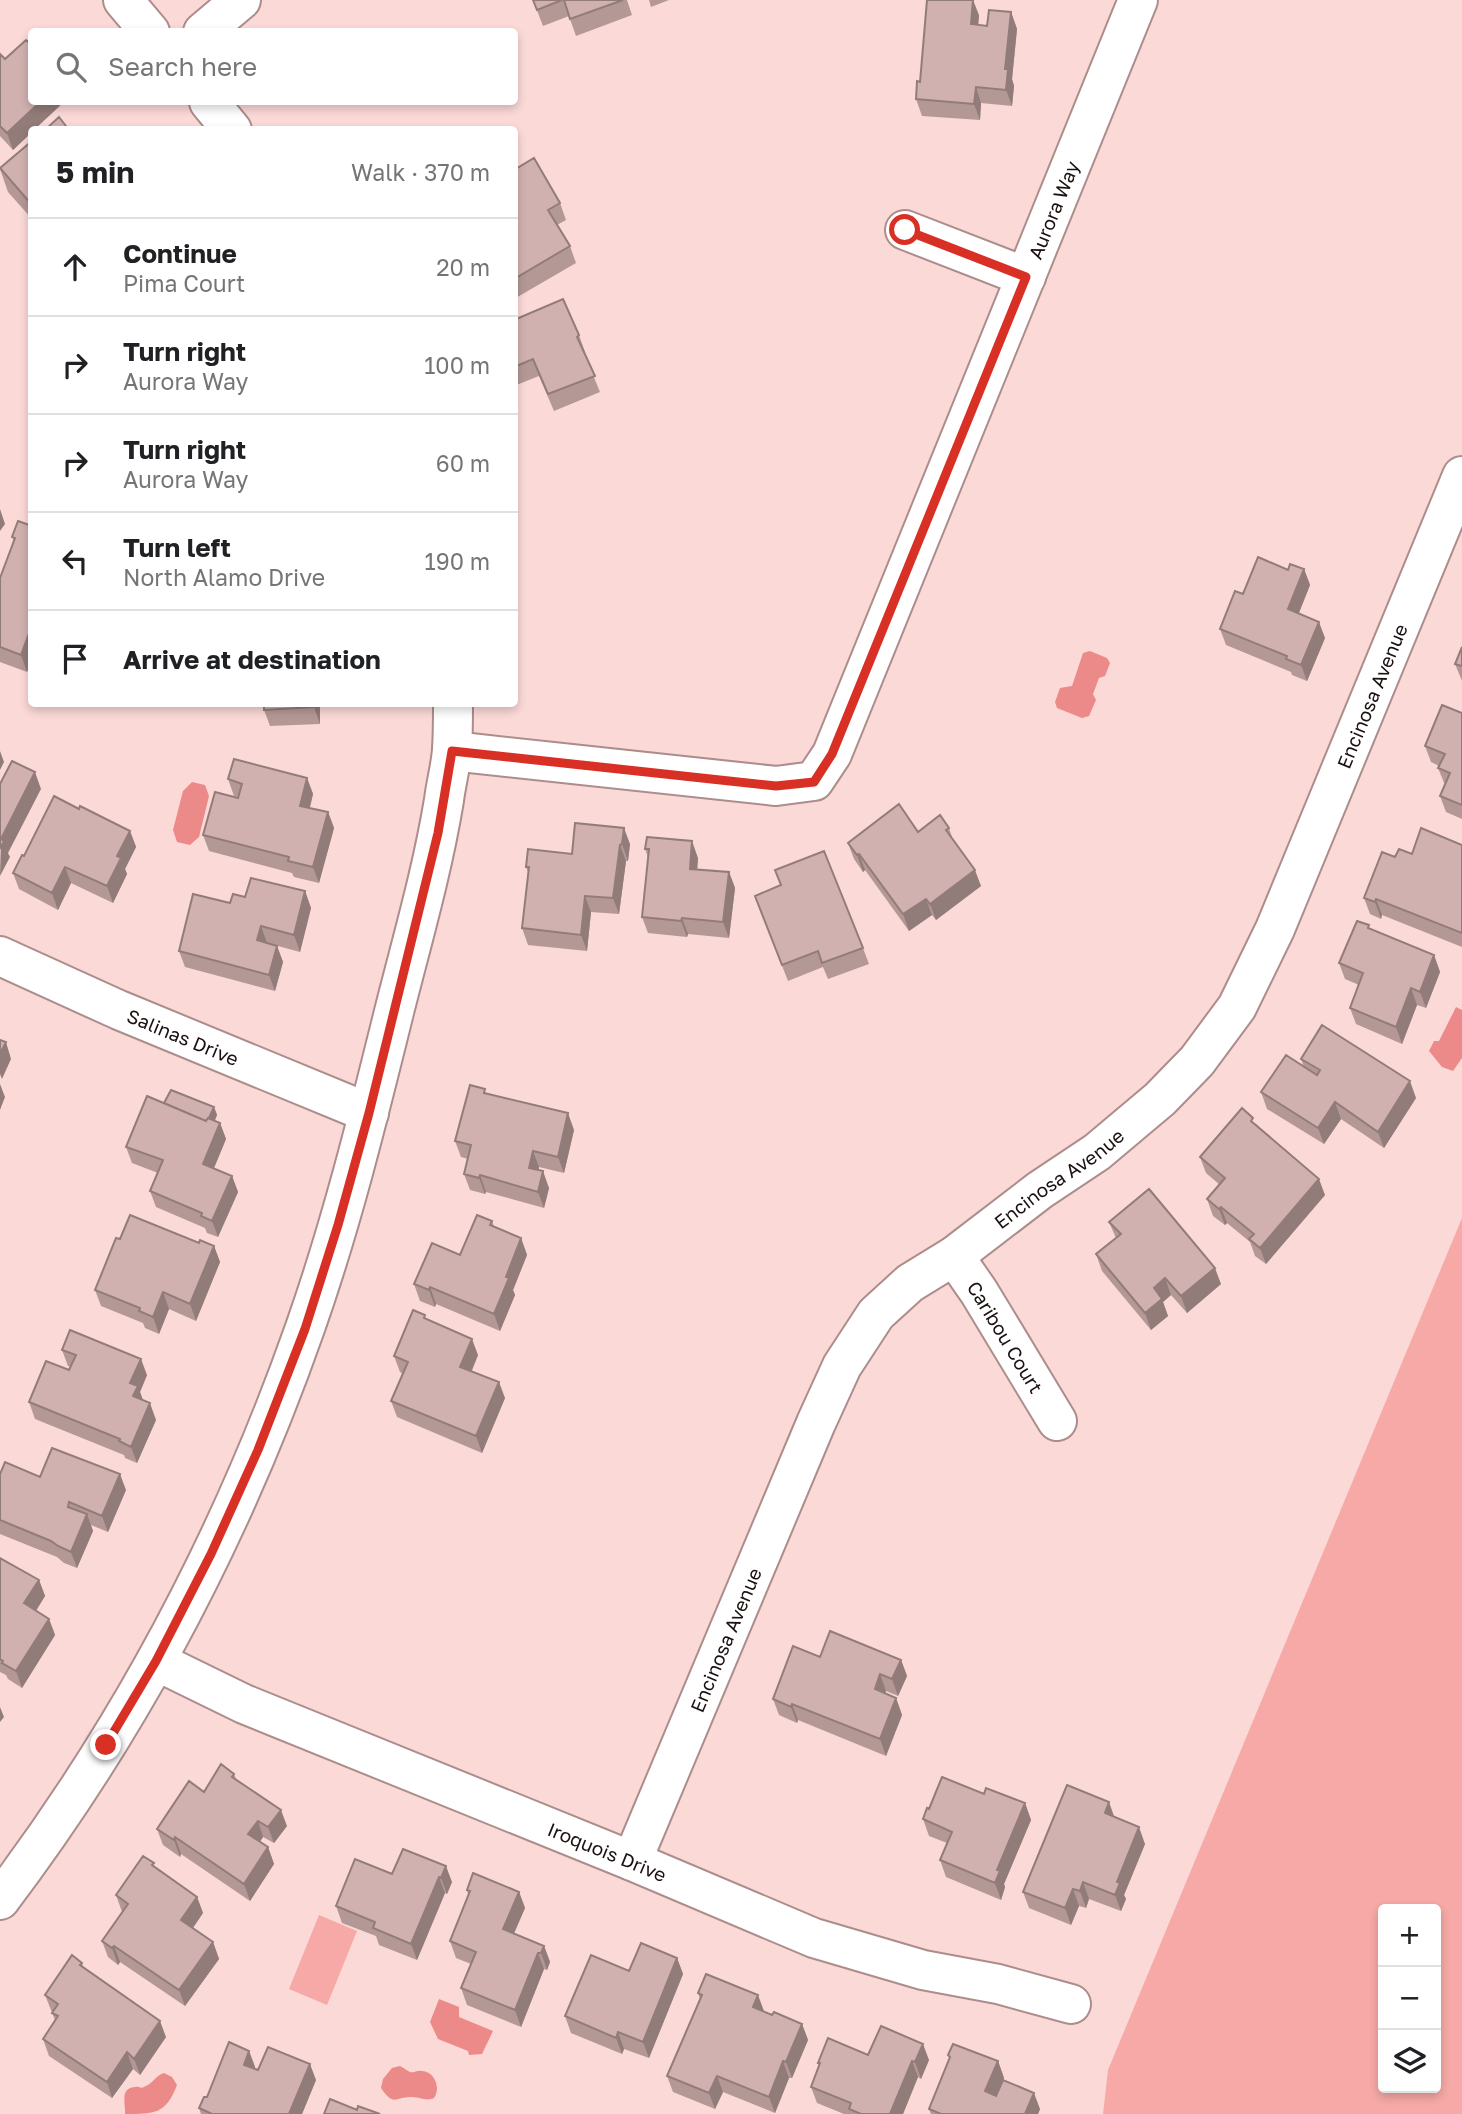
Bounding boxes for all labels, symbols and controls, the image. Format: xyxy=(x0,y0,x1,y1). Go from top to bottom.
search box xyxy=(28,28,518,105)
icon: search xyxy=(52,48,90,86)
text: Search here xyxy=(108,51,257,82)
text: 5 min xyxy=(56,154,134,190)
street label: Aurora Way xyxy=(1023,157,1083,262)
text: Walk · 370 m xyxy=(351,158,490,186)
route start xyxy=(889,214,920,245)
text: Continue xyxy=(123,238,237,269)
icon: ahead xyxy=(56,248,94,286)
text: 20 m xyxy=(436,253,490,281)
text: Pima Court xyxy=(123,269,245,297)
text: Turn right xyxy=(123,336,246,367)
icon: right xyxy=(56,346,94,384)
text: 100 m xyxy=(424,351,490,379)
text: Aurora Way xyxy=(123,367,248,395)
text: Turn right xyxy=(123,434,246,465)
icon: right xyxy=(56,444,94,482)
text: 60 m xyxy=(436,449,490,477)
text: Aurora Way xyxy=(123,465,248,493)
text: Turn left xyxy=(123,532,231,563)
icon: left xyxy=(56,542,94,580)
text: 190 m xyxy=(425,547,490,575)
text: North Alamo Drive xyxy=(123,563,325,591)
street label: Encinosa Avenue xyxy=(1331,620,1411,772)
icon: arrive xyxy=(56,640,94,678)
text: Arrive at destination xyxy=(123,644,381,675)
street label: Salinas Drive xyxy=(124,1003,242,1070)
street label: Encinosa Avenue xyxy=(989,1123,1128,1233)
street label: Caribou Court xyxy=(963,1276,1049,1397)
street label: Encinosa Avenue xyxy=(684,1564,765,1715)
route end xyxy=(90,1729,121,1760)
street label: Iroquois Drive xyxy=(545,1817,670,1886)
map controls xyxy=(1378,1904,1441,2093)
button: + xyxy=(1378,1904,1441,1967)
button: − xyxy=(1378,1967,1441,2030)
button: layers xyxy=(1378,2030,1441,2093)

